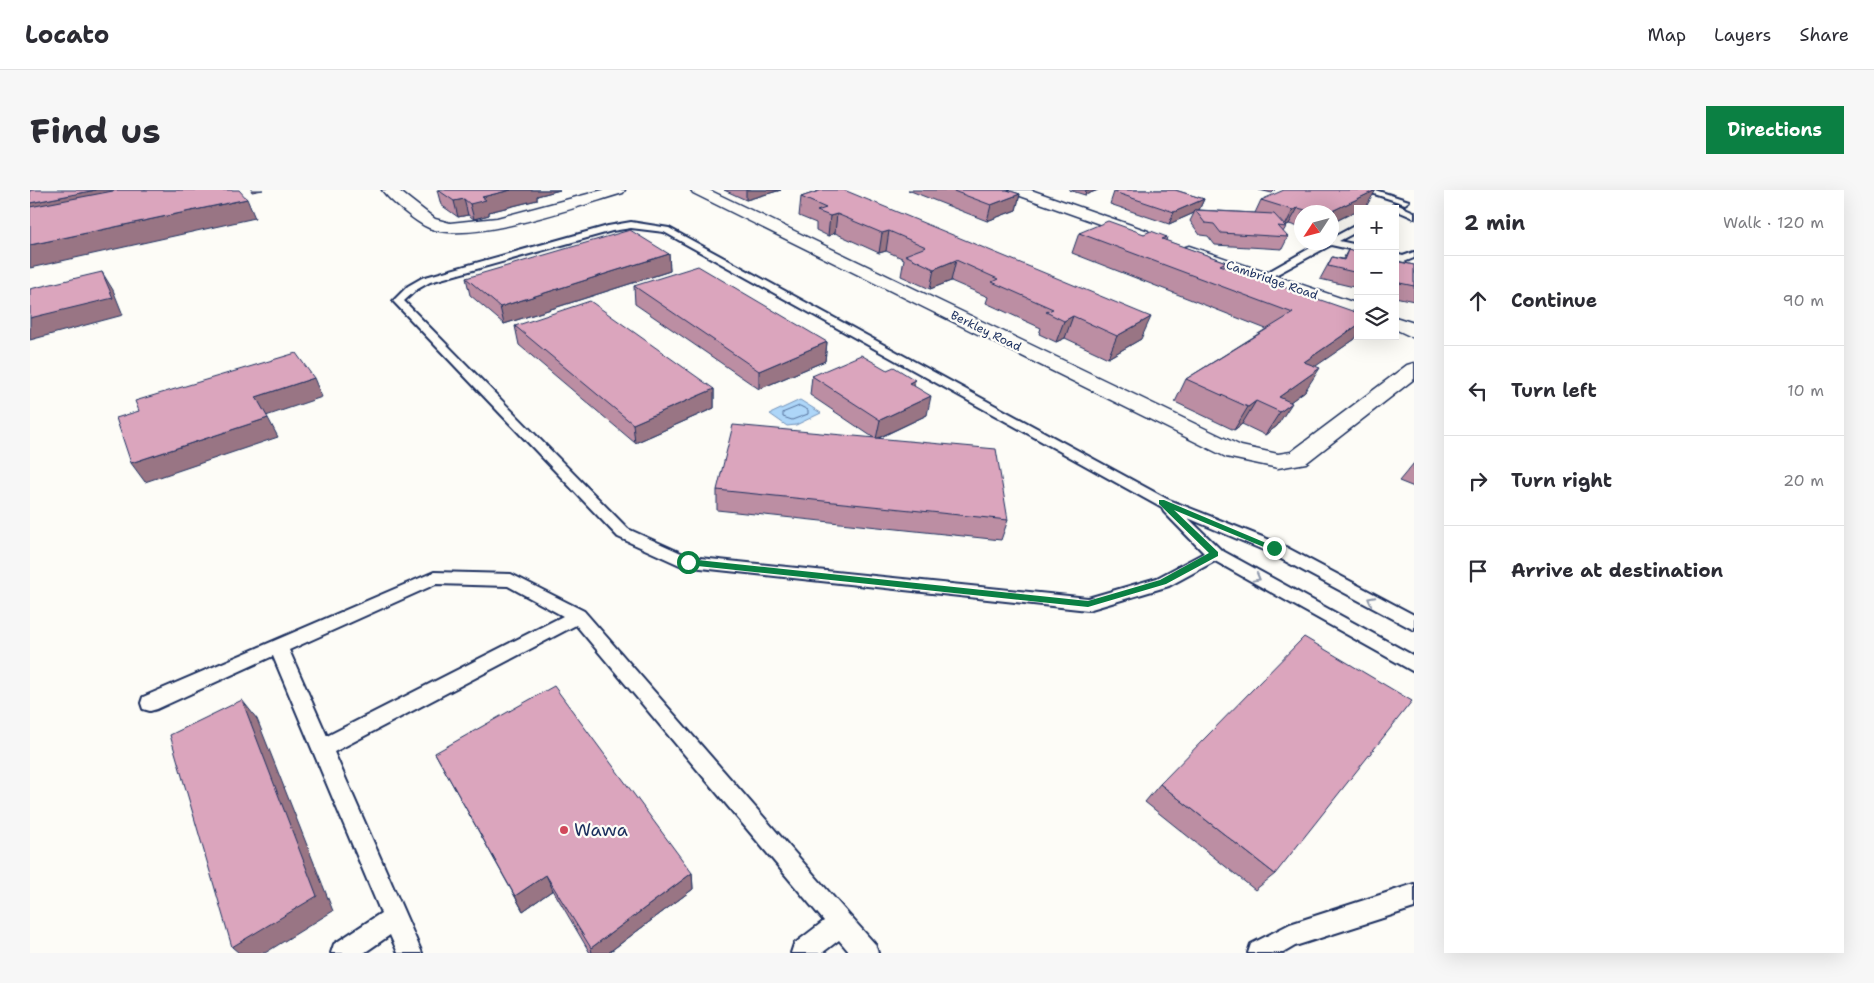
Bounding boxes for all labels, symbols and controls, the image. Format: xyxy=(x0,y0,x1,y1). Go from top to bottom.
text: Locato xyxy=(25,19,109,51)
text: Map xyxy=(1648,23,1686,47)
text: Layers xyxy=(1714,23,1771,47)
text: Share xyxy=(1799,23,1849,47)
button: Directions xyxy=(1706,106,1844,154)
text: Find us xyxy=(30,107,161,154)
north arrow xyxy=(1294,205,1339,250)
map controls xyxy=(1354,205,1399,340)
button: + xyxy=(1354,205,1399,250)
text: 2 min xyxy=(1464,209,1525,237)
text: Walk · 120 m xyxy=(1723,212,1824,233)
button: − xyxy=(1354,250,1399,295)
street label: Cambridge Road xyxy=(1224,257,1320,303)
icon: ahead xyxy=(1464,287,1492,315)
text: Continue xyxy=(1511,288,1597,313)
text: 90 m xyxy=(1783,290,1824,311)
button: layers xyxy=(1354,295,1399,340)
street label: Berkley Road xyxy=(948,307,1024,355)
icon: left xyxy=(1464,377,1492,405)
text: Turn left xyxy=(1511,378,1597,403)
text: 10 m xyxy=(1787,380,1824,401)
icon: right xyxy=(1464,467,1492,495)
text: Turn right xyxy=(1511,468,1612,493)
text: 20 m xyxy=(1783,470,1824,491)
route end xyxy=(1263,537,1286,560)
route start xyxy=(677,551,700,574)
icon: arrive xyxy=(1464,557,1492,585)
text: Arrive at destination xyxy=(1511,558,1723,583)
one-way arrow xyxy=(1252,571,1261,581)
one-way arrow xyxy=(1367,596,1376,606)
place label: Wawa xyxy=(574,818,628,842)
marker: Wawa xyxy=(558,824,570,836)

